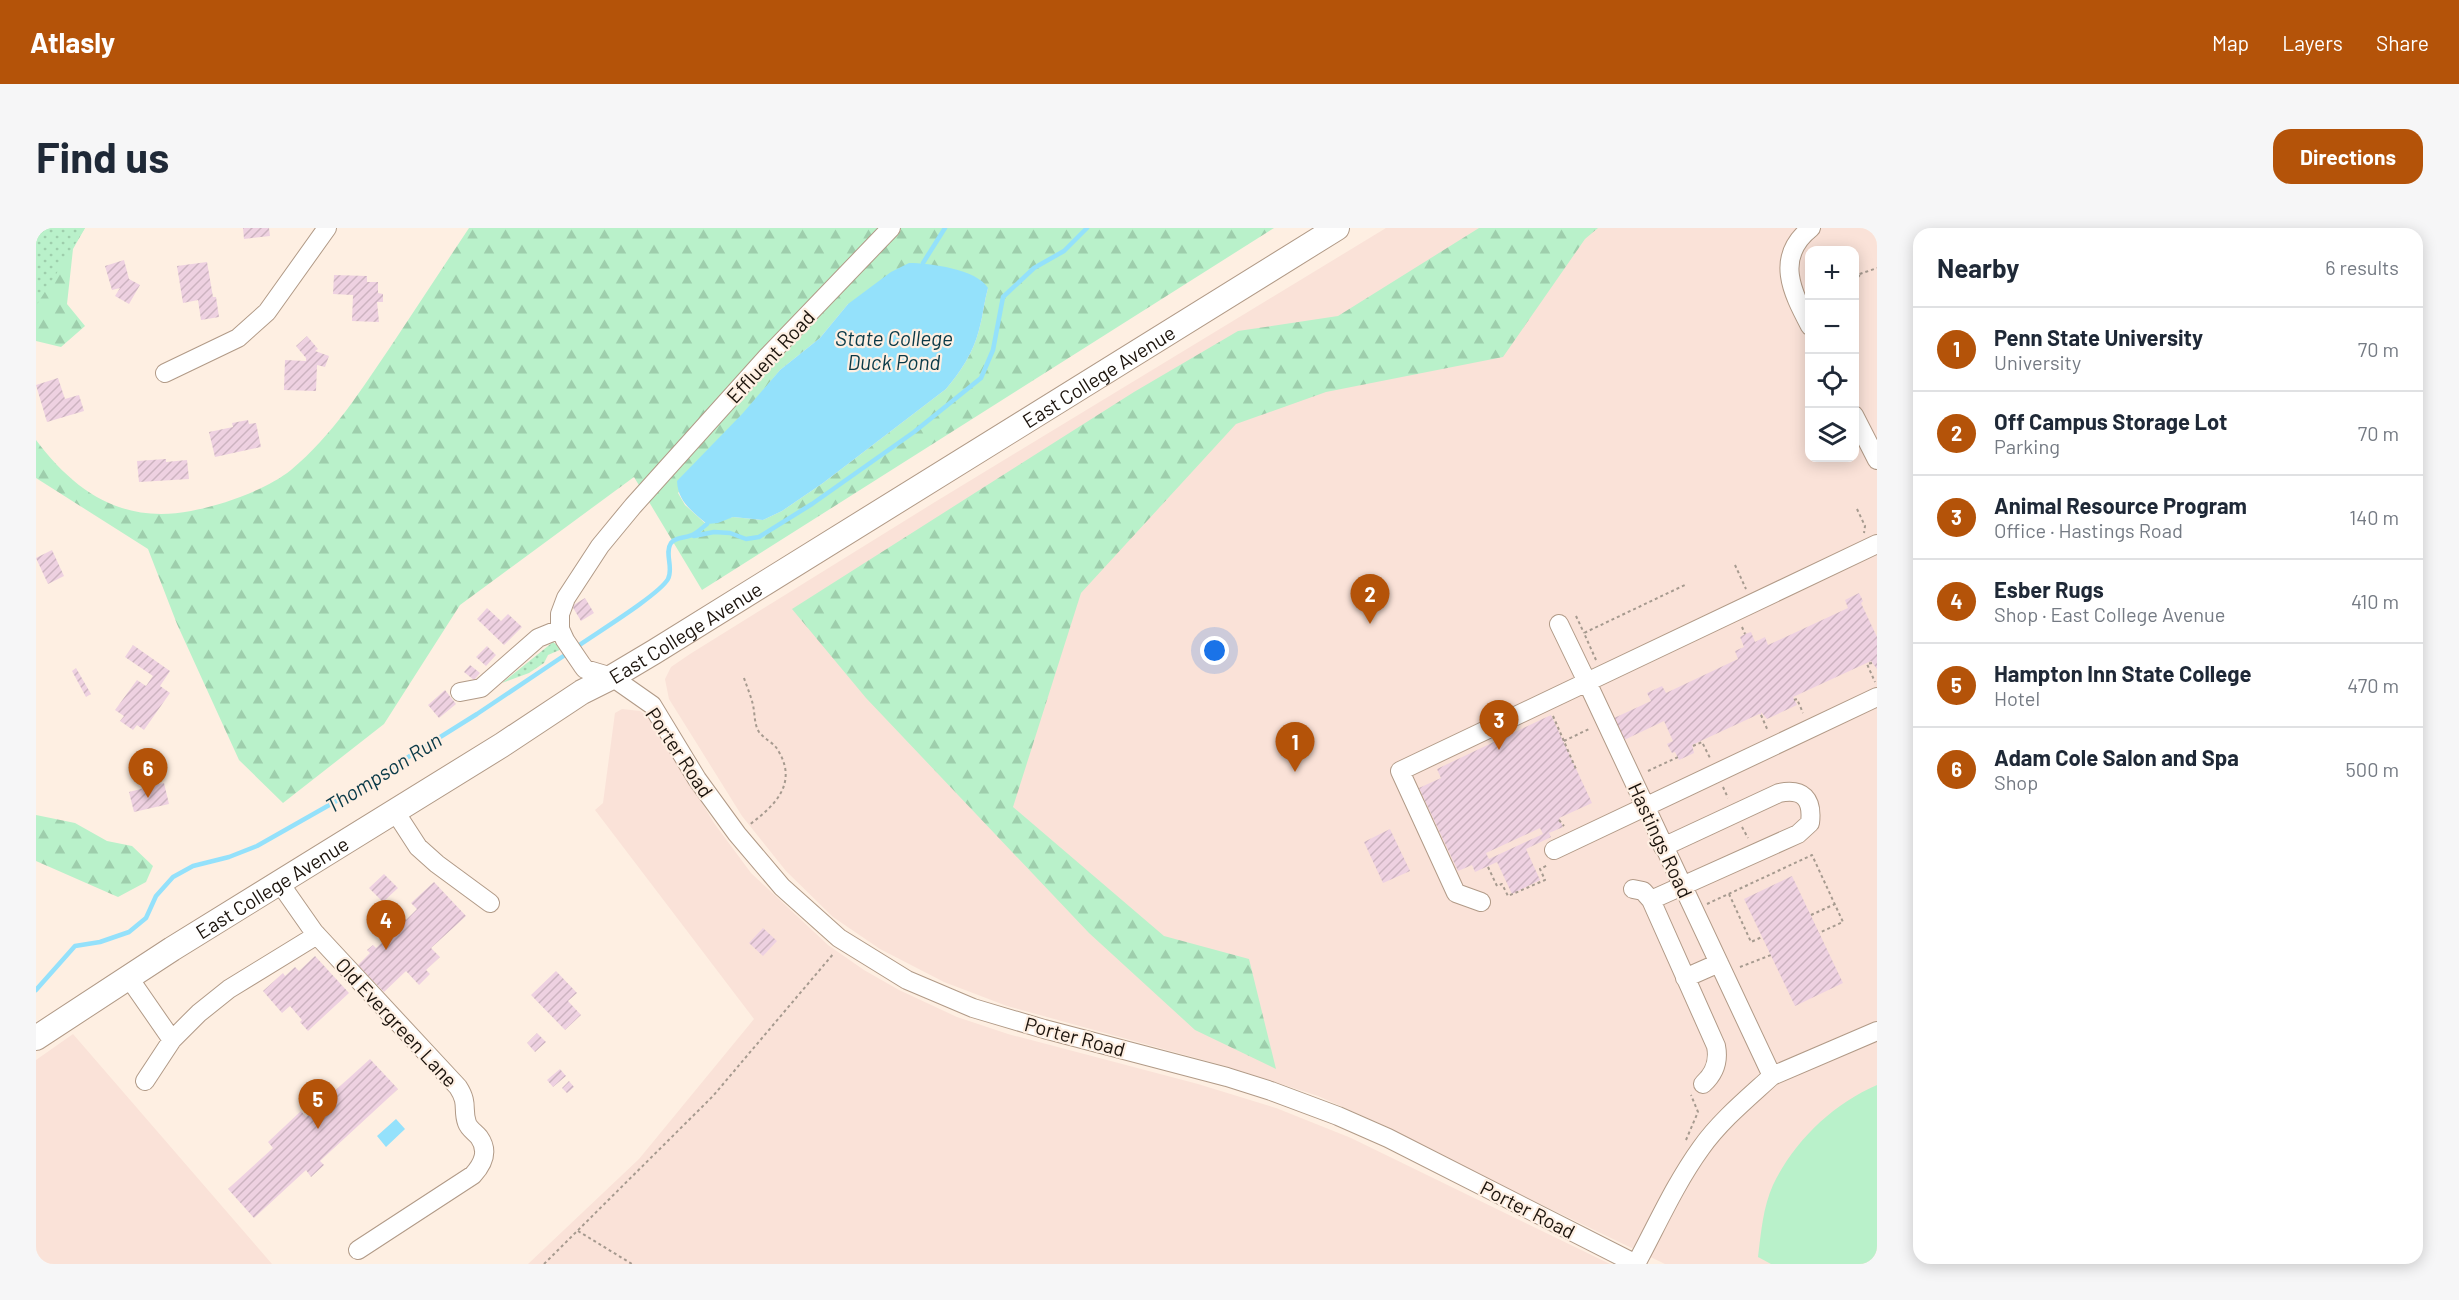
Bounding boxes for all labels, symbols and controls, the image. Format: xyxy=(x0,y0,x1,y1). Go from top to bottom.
text: Atlasly xyxy=(30,25,115,59)
text: Map xyxy=(2212,30,2249,55)
text: Layers xyxy=(2282,30,2343,55)
text: Share xyxy=(2376,30,2429,55)
button: Directions xyxy=(2273,129,2423,184)
text: Find us xyxy=(36,131,169,181)
map controls xyxy=(1805,246,1859,462)
button: + xyxy=(1805,246,1859,300)
text: Nearby xyxy=(1937,252,2019,283)
text: 6 results xyxy=(2325,255,2399,279)
button: − xyxy=(1805,300,1859,354)
street label: Effluent Road xyxy=(721,305,819,407)
street label: East College Avenue xyxy=(1018,320,1179,432)
text: Penn State University xyxy=(1994,324,2203,350)
water label: State College Duck Pond xyxy=(835,325,953,374)
text: 1 xyxy=(1953,337,1960,361)
text: 70 m xyxy=(2358,337,2399,361)
text: University xyxy=(1994,350,2081,374)
button: locate xyxy=(1805,354,1859,408)
button: layers xyxy=(1805,408,1859,462)
text: Off Campus Storage Lot xyxy=(1994,408,2227,434)
text: 2 xyxy=(1951,421,1962,445)
text: 70 m xyxy=(2358,421,2399,445)
text: Parking xyxy=(1994,434,2060,458)
text: Animal Resource Program xyxy=(1994,492,2247,518)
text: 3 xyxy=(1951,505,1962,529)
text: 140 m xyxy=(2349,505,2399,529)
text: Office · Hastings Road xyxy=(1994,518,2183,542)
pin: 2 xyxy=(1350,574,1390,624)
street label: East College Avenue xyxy=(605,576,766,688)
text: Esber Rugs xyxy=(1994,576,2104,602)
text: 4 xyxy=(1950,589,1963,613)
text: 410 m xyxy=(2351,589,2399,613)
text: Shop · East College Avenue xyxy=(1994,602,2225,626)
your location xyxy=(1200,636,1229,665)
text: Hampton Inn State College xyxy=(1994,660,2252,686)
text: 5 xyxy=(1951,673,1962,697)
text: 470 m xyxy=(2347,673,2399,697)
text: Hotel xyxy=(1994,686,2040,710)
pin: 3 xyxy=(1480,700,1518,750)
street label: Porter Road xyxy=(641,703,719,801)
pin: 1 xyxy=(1276,722,1314,772)
water label: Thompson Run xyxy=(320,726,446,818)
text: Adam Cole Salon and Spa xyxy=(1994,744,2239,770)
pin: 6 xyxy=(128,748,168,798)
text: 6 xyxy=(1951,757,1962,781)
text: 500 m xyxy=(2346,757,2399,781)
text: Shop xyxy=(1994,770,2038,794)
street label: Hastings Road xyxy=(1624,779,1698,901)
street label: East College Avenue xyxy=(191,831,353,943)
pin: 4 xyxy=(366,900,406,950)
street label: Old Evergreen Lane xyxy=(331,952,463,1092)
street label: Porter Road xyxy=(1022,1011,1128,1061)
pin: 5 xyxy=(298,1080,338,1129)
street label: Porter Road xyxy=(1477,1175,1579,1243)

